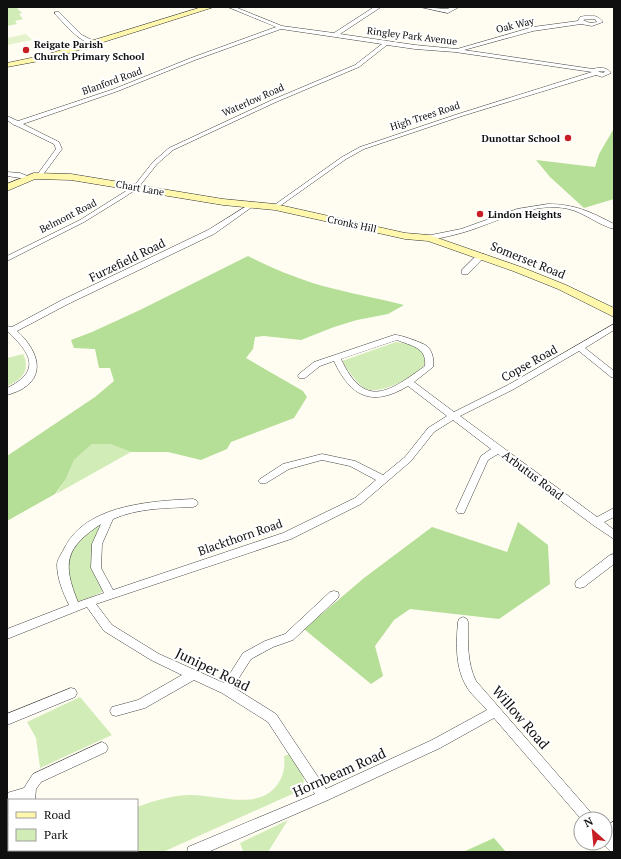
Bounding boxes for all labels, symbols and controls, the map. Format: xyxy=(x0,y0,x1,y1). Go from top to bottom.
street label: Oak Way xyxy=(495,14,536,36)
street label: Ringley Park Avenue xyxy=(366,24,458,48)
place label: Reigate Parish Church Primary School xyxy=(34,38,145,63)
marker: Reigate Parish Church Primary School xyxy=(21,45,31,55)
street label: Blanford Road xyxy=(80,64,144,98)
street label: Waterlow Road xyxy=(220,80,287,120)
street label: High Trees Road xyxy=(388,98,462,133)
place label: Dunottar School xyxy=(482,132,561,145)
marker: Dunottar School xyxy=(563,133,573,143)
street label: Chart Lane xyxy=(115,177,165,199)
street label: Belmont Road xyxy=(37,196,99,236)
place label: Lindon Heights xyxy=(488,208,562,221)
marker: Lindon Heights xyxy=(475,209,485,219)
street label: Cronks Hill xyxy=(326,212,378,236)
street label: Furzefield Road xyxy=(86,235,168,285)
street label: Somerset Road xyxy=(488,238,568,282)
street label: Copse Road xyxy=(498,341,560,385)
street label: Arbutus Road xyxy=(500,447,567,503)
street label: Blackthorn Road xyxy=(196,515,285,558)
street label: Juniper Road xyxy=(173,643,253,695)
street label: Willow Road xyxy=(488,681,554,753)
street label: Hornbeam Road xyxy=(289,743,389,801)
legend xyxy=(8,799,138,851)
text: Road xyxy=(44,807,71,822)
north arrow xyxy=(573,811,613,851)
text: N xyxy=(582,814,596,830)
text: Park xyxy=(44,827,69,842)

